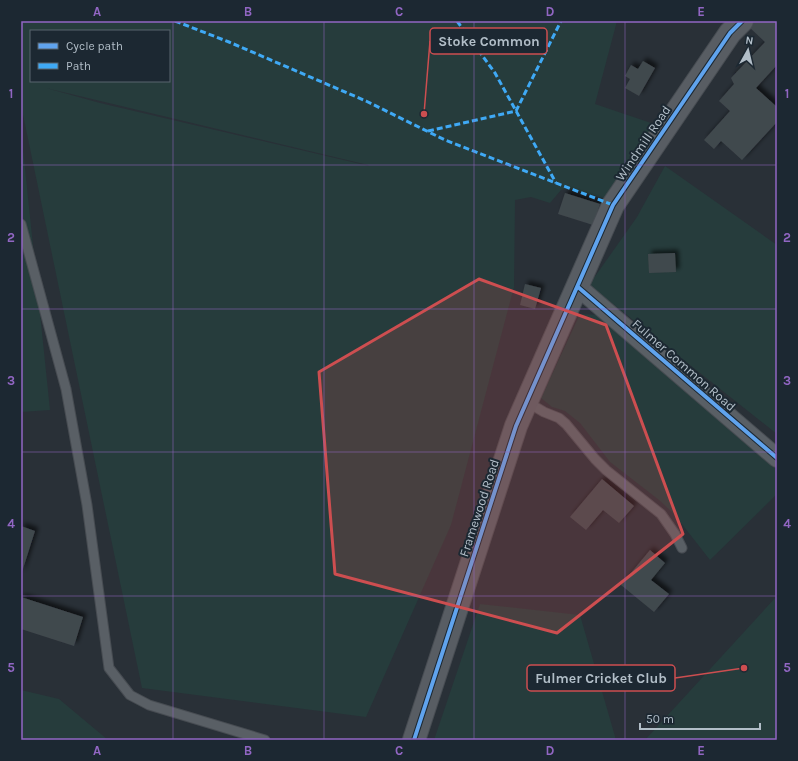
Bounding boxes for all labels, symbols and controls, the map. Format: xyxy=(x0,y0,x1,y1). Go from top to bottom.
text: A xyxy=(93,4,101,19)
text: B xyxy=(244,4,252,19)
text: C xyxy=(395,4,403,19)
text: D xyxy=(546,4,555,19)
text: E xyxy=(697,4,705,19)
callout: Stoke Common xyxy=(430,28,547,54)
legend xyxy=(30,30,170,82)
north arrow xyxy=(728,30,768,70)
text: Stoke Common xyxy=(438,33,540,50)
text: N xyxy=(745,34,754,48)
text: Cycle path xyxy=(66,39,123,53)
text: Path xyxy=(66,59,91,73)
text: 1 xyxy=(9,86,13,101)
text: 1 xyxy=(785,86,789,101)
street label: Windmill Road xyxy=(612,103,674,183)
text: 2 xyxy=(7,230,15,245)
text: 2 xyxy=(783,230,791,245)
street label: Fulmer Common Road xyxy=(629,316,739,414)
text: 3 xyxy=(7,373,15,388)
text: 3 xyxy=(783,373,791,388)
street label: Framewood Road xyxy=(456,457,502,559)
text: 4 xyxy=(7,516,15,531)
text: 4 xyxy=(783,516,791,531)
text: 5 xyxy=(7,660,15,675)
text: 5 xyxy=(783,660,791,675)
callout: Fulmer Cricket Club xyxy=(527,665,675,691)
text: Fulmer Cricket Club xyxy=(535,670,667,687)
scale bar xyxy=(640,705,760,731)
text: 50 m xyxy=(646,712,674,726)
text: A xyxy=(93,743,101,758)
text: B xyxy=(244,743,252,758)
text: C xyxy=(395,743,403,758)
text: D xyxy=(546,743,555,758)
text: E xyxy=(697,743,705,758)

